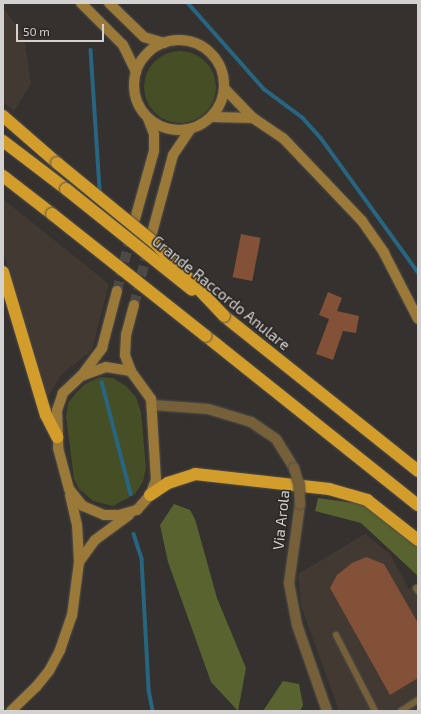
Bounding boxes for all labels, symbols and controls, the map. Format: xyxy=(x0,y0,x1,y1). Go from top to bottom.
scale bar xyxy=(18,16,106,42)
text: 50 m xyxy=(23,24,50,38)
street label: Grande Raccordo Anulare xyxy=(148,232,294,354)
street label: Via Arola xyxy=(269,489,293,551)

